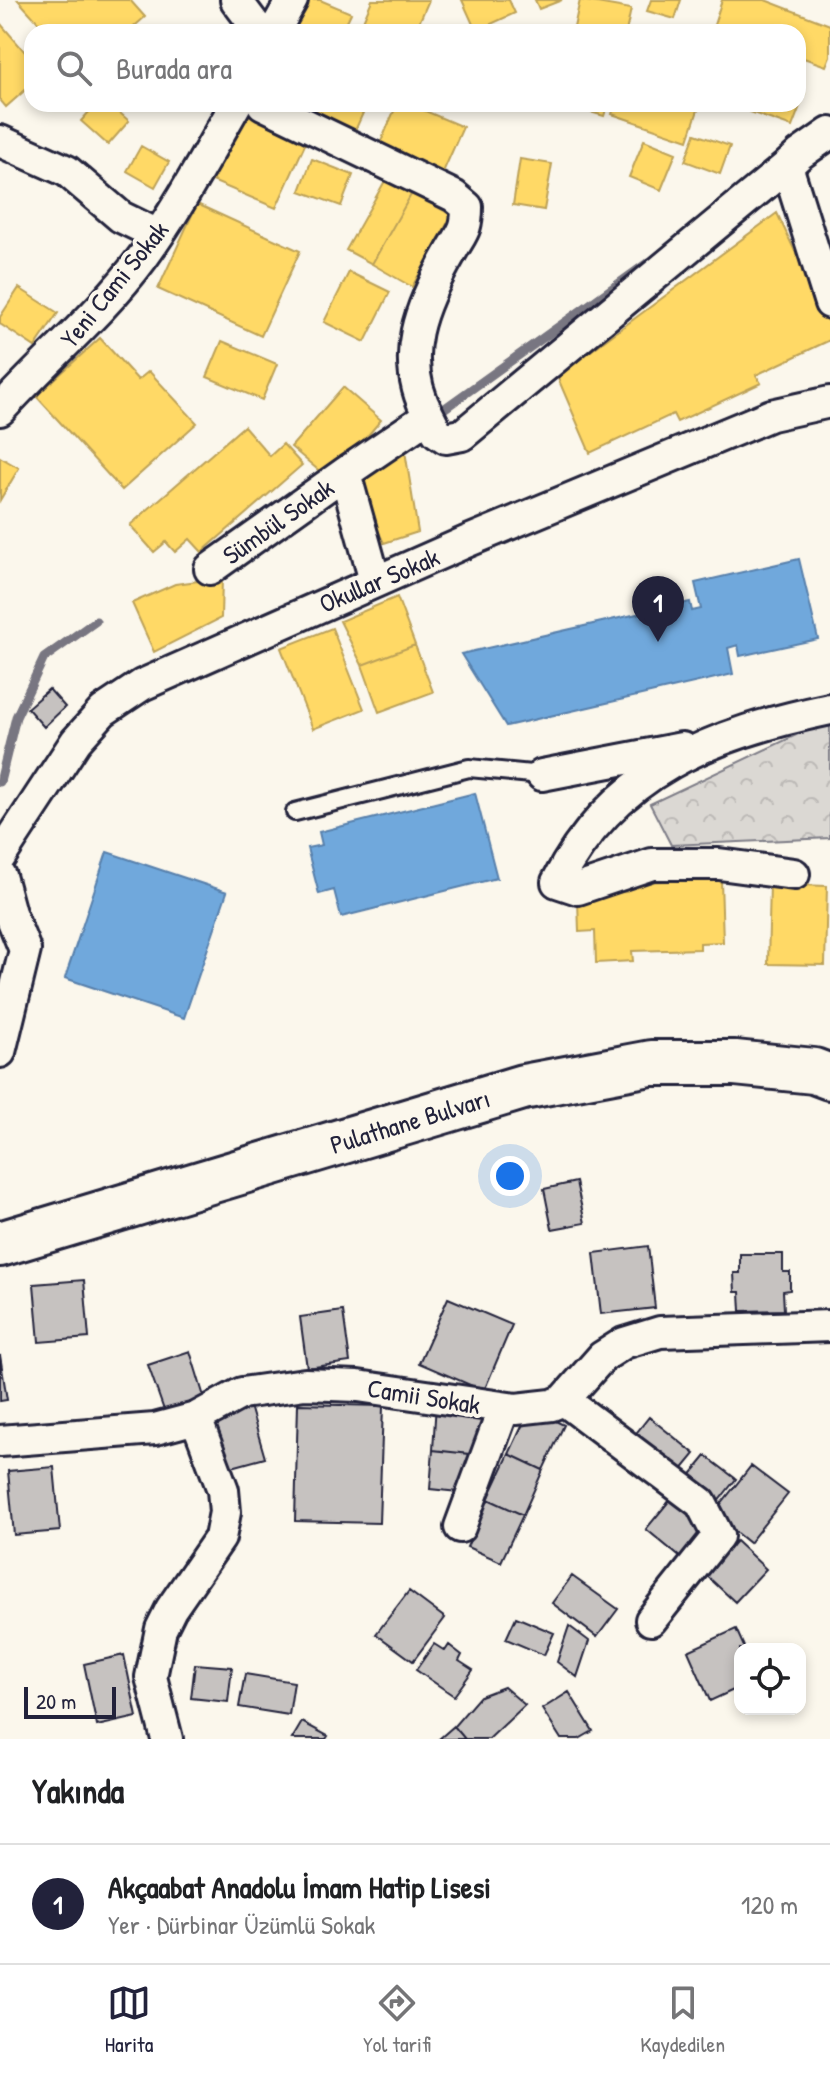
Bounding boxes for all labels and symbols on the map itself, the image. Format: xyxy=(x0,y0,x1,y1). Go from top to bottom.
street label: Yeni Cami Sokak xyxy=(52,213,176,355)
street label: Sümbül Sokak xyxy=(215,470,341,572)
street label: Okullar Sokak xyxy=(314,539,445,621)
pin: 1 xyxy=(632,576,684,642)
street label: Pulathane Bulvarı xyxy=(326,1080,494,1162)
your location xyxy=(490,1156,530,1196)
street label: Camii Sokak xyxy=(365,1370,483,1422)
scale bar xyxy=(24,1683,116,1719)

